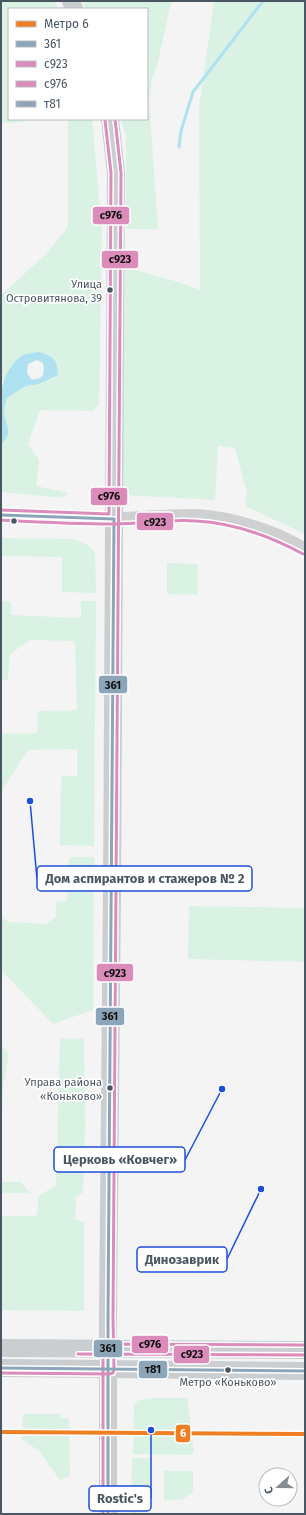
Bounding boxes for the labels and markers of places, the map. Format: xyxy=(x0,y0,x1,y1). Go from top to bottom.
place label: Улица Островитянова, 39 xyxy=(6,278,102,305)
marker: Улица Островитянова, 39 xyxy=(105,285,115,295)
unlabelled marker xyxy=(9,516,19,526)
callout: Дом аспирантов и стажеров № 2 xyxy=(37,866,252,891)
place label: Управа района «Коньково» xyxy=(25,1076,102,1103)
marker: Управа района «Коньково» xyxy=(105,1083,115,1093)
callout: Церковь «Ковчег» xyxy=(54,1147,185,1172)
callout: Динозаврик xyxy=(137,1247,227,1272)
marker: Метро «Коньково» xyxy=(223,1365,233,1375)
place label: Метро «Коньково» xyxy=(179,1376,277,1389)
callout: Rostic's xyxy=(89,1486,151,1511)

